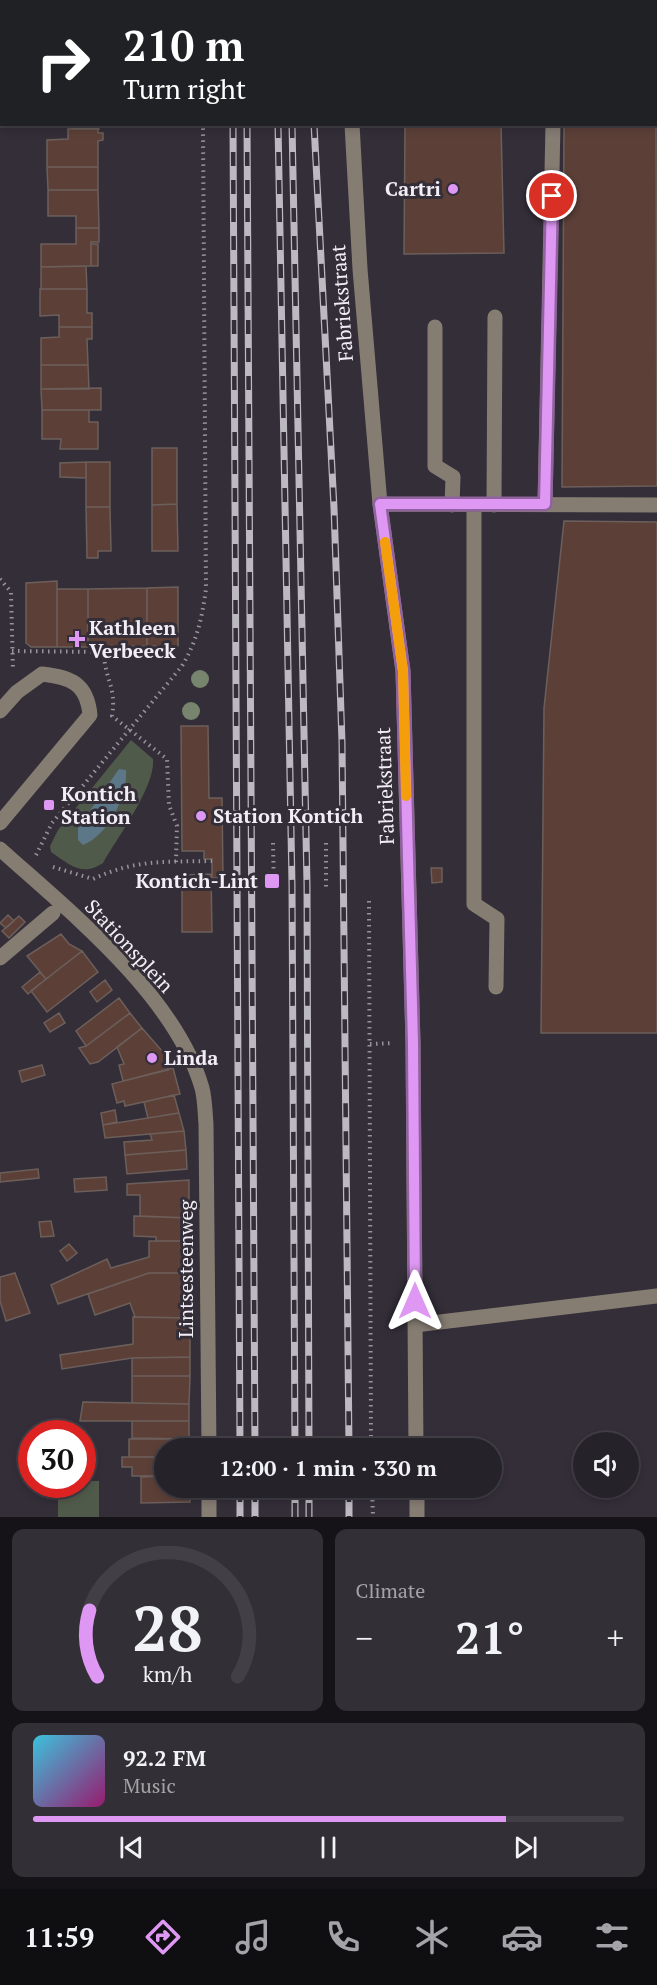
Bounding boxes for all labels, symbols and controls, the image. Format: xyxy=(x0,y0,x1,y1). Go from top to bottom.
text: 210 m xyxy=(123,17,244,73)
icon: right xyxy=(24,24,102,102)
text: Turn right xyxy=(123,71,246,107)
pin xyxy=(526,170,577,221)
place label: Cartri xyxy=(385,175,441,202)
icon: arrive xyxy=(535,179,568,212)
marker: Cartri xyxy=(446,182,460,196)
street label: Fabriekstraat xyxy=(324,243,359,363)
place label: Kathleen Verbeeck xyxy=(89,614,176,664)
marker: Kathleen Verbeeck xyxy=(70,632,84,646)
street label: Fabriekstraat xyxy=(369,726,400,845)
place label: Kontich Station xyxy=(61,780,136,830)
marker: Kontich Station xyxy=(42,798,56,812)
place label: Station Kontich xyxy=(213,802,363,829)
marker: Station Kontich xyxy=(194,809,208,823)
place label: Kontich-Lint xyxy=(135,867,258,894)
marker: Kontich-Lint xyxy=(263,872,281,890)
street label: Stationsplein xyxy=(79,893,180,998)
place label: Linda xyxy=(164,1044,218,1071)
marker: Linda xyxy=(145,1051,159,1065)
street label: Lintsesteenweg xyxy=(172,1200,199,1338)
position arrow xyxy=(383,1269,447,1333)
speed limit sign: 30 xyxy=(18,1420,96,1498)
map controls xyxy=(573,1432,639,1498)
button: sound xyxy=(573,1432,639,1498)
text: 12:00 · 1 min · 330 m xyxy=(219,1453,437,1482)
text: Climate xyxy=(356,1577,425,1604)
text: 28 xyxy=(132,1586,203,1669)
text: 21° xyxy=(455,1607,524,1667)
text: − xyxy=(356,1616,373,1659)
text: + xyxy=(606,1616,624,1659)
text: km/h xyxy=(142,1660,192,1688)
text: 92.2 FM xyxy=(123,1743,206,1772)
text: Music xyxy=(123,1772,176,1799)
icon: previous xyxy=(115,1831,148,1864)
icon: pause xyxy=(312,1831,345,1864)
icon: next xyxy=(509,1831,542,1864)
icon: directions xyxy=(142,1916,184,1958)
icon: music xyxy=(232,1916,274,1958)
icon: phone xyxy=(322,1916,364,1958)
icon: climate xyxy=(411,1916,453,1958)
icon: car xyxy=(501,1916,543,1958)
icon: filters xyxy=(591,1916,633,1958)
text: 11:59 xyxy=(24,1919,94,1955)

